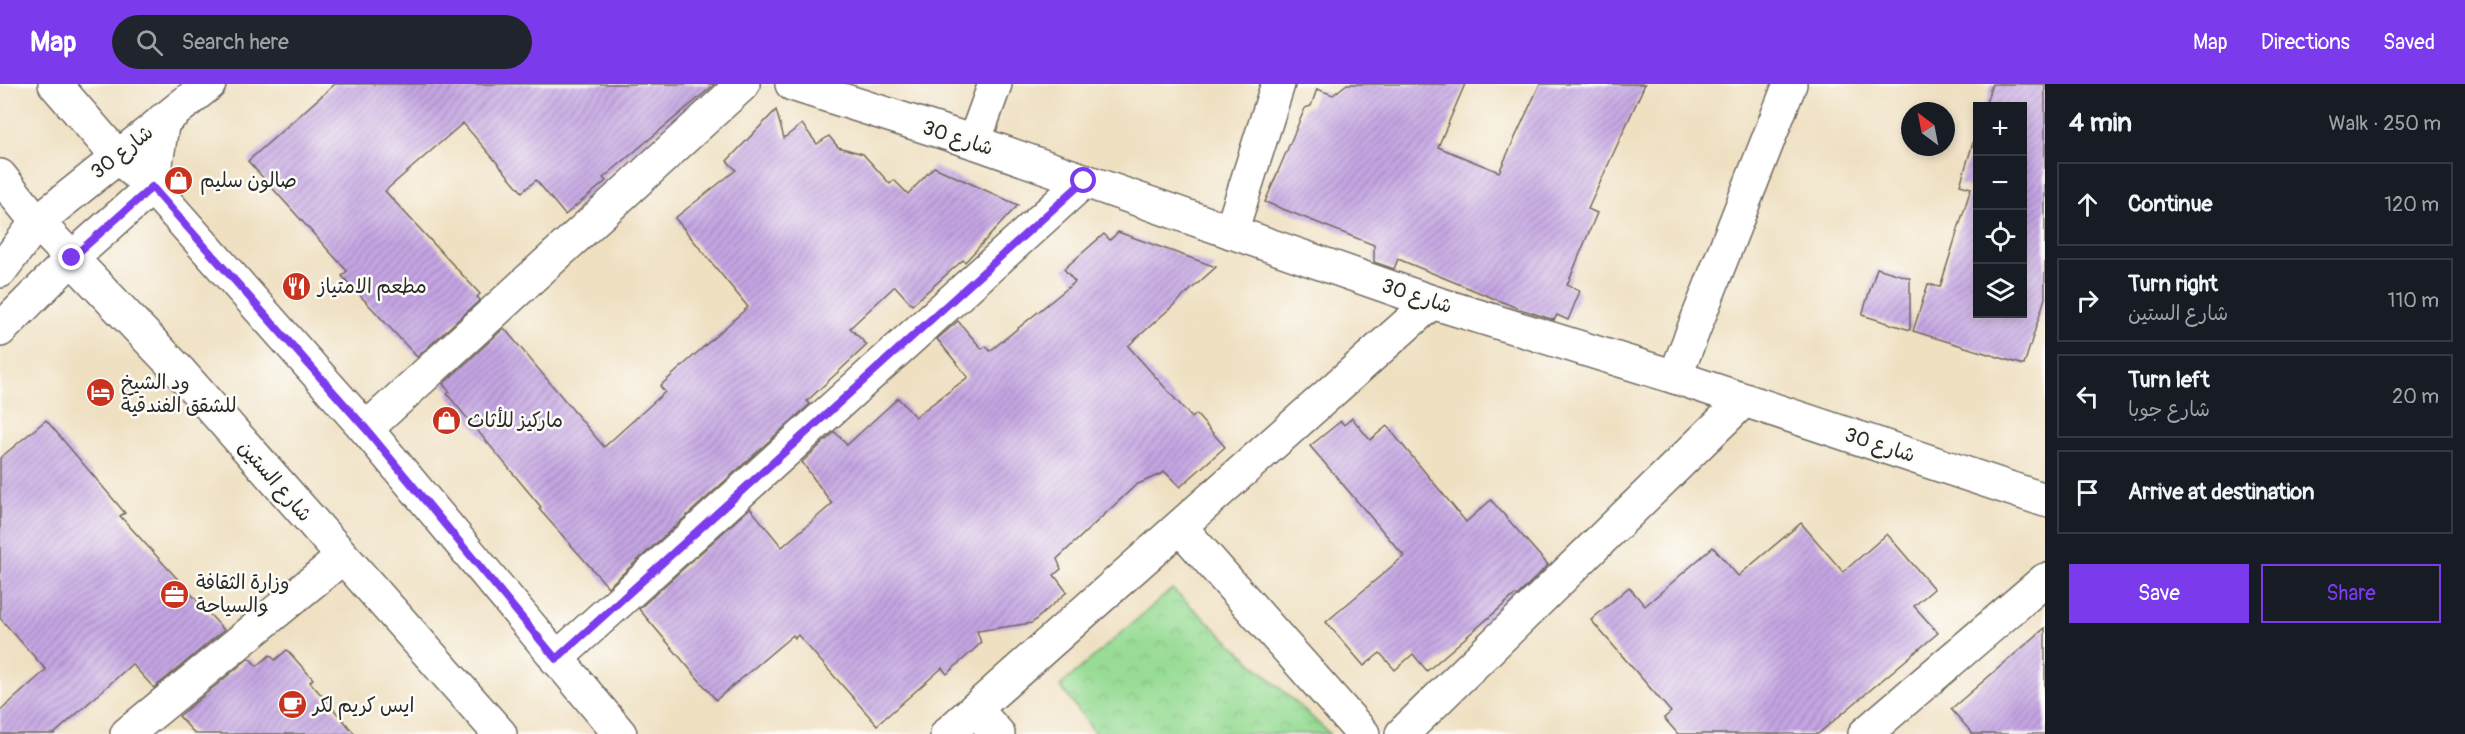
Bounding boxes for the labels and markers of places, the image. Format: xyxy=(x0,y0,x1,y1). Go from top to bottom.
shop icon: صالون سليم xyxy=(163,164,195,196)
place label: صالون سليم xyxy=(200,168,297,195)
restaurant icon: مطعم الامتياز xyxy=(281,270,313,302)
place label: مطعم الامتياز xyxy=(316,274,427,301)
place label: ود الشيخ للشقق الفندقية xyxy=(121,370,237,418)
hotel icon: ود الشيخ للشقق الفندقية xyxy=(84,377,116,409)
shop icon: ماركيز للأثاث xyxy=(430,404,462,436)
place label: ماركيز للأثاث xyxy=(467,407,563,433)
place label: وزارة الثقافة والسياحة xyxy=(196,570,289,618)
office icon: وزارة الثقافة والسياحة xyxy=(159,578,191,610)
cafe icon: ايس كريم لكر xyxy=(276,689,308,721)
place label: ايس كريم لكر xyxy=(311,693,415,720)

